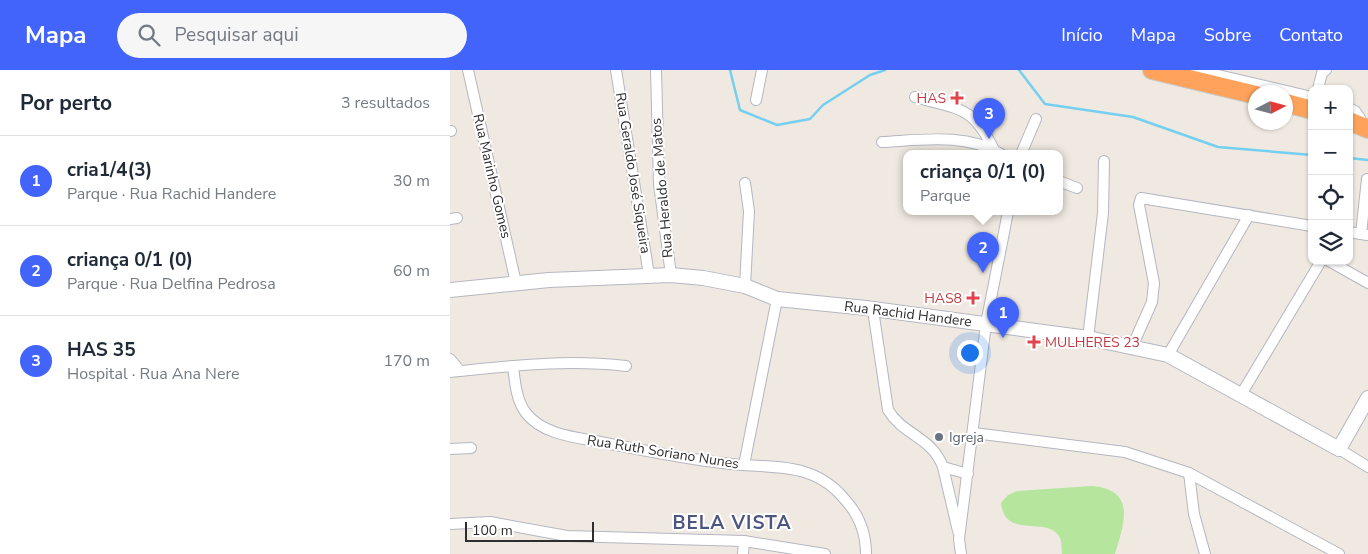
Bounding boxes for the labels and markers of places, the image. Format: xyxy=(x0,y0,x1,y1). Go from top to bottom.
place label: HAS xyxy=(917,89,946,108)
marker: HAS xyxy=(950,91,964,105)
pin: 3 xyxy=(973,98,1005,139)
pin: 2 xyxy=(967,232,999,273)
place label: HAS8 xyxy=(924,289,962,308)
marker: HAS8 xyxy=(966,291,980,305)
pin: 1 xyxy=(987,297,1019,338)
place label: MULHERES 23 xyxy=(1045,333,1140,352)
marker: MULHERES 23 xyxy=(1027,335,1041,349)
place label: Igreja xyxy=(949,428,984,447)
marker: Igreja xyxy=(933,431,945,443)

